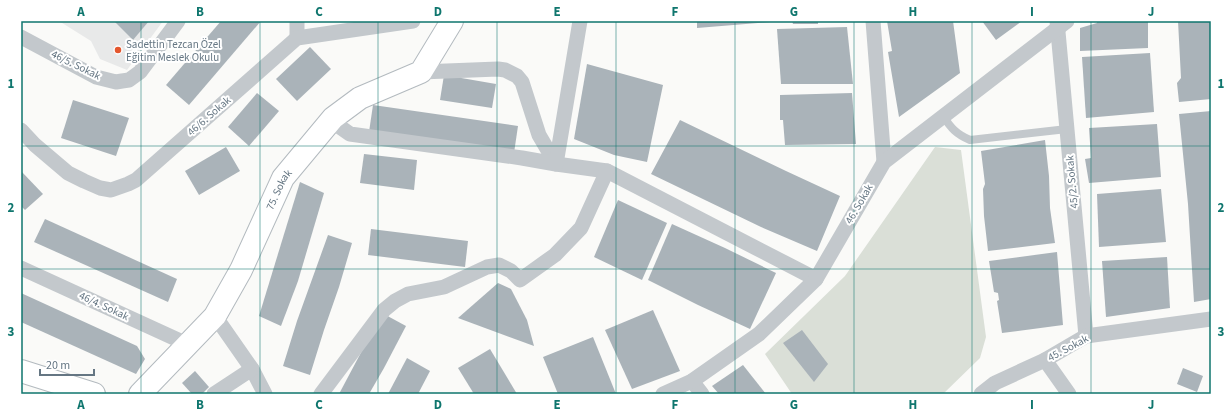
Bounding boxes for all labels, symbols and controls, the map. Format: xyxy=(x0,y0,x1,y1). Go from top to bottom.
text: A xyxy=(76,3,85,21)
text: B xyxy=(196,3,204,21)
text: C xyxy=(315,3,323,21)
text: D xyxy=(434,3,442,21)
text: E xyxy=(553,3,561,21)
text: F xyxy=(672,3,679,21)
text: G xyxy=(790,3,798,21)
text: H xyxy=(909,3,917,21)
text: I xyxy=(1030,3,1034,21)
text: J xyxy=(1148,3,1154,21)
place label: Sadettin Tezcan Özel Eğitim Meslek Okulu xyxy=(126,37,221,65)
marker: Sadettin Tezcan Özel Eğitim Meslek Okulu xyxy=(113,45,123,55)
street label: 46/5. Sokak xyxy=(49,47,104,84)
text: 1 xyxy=(8,75,15,93)
text: 1 xyxy=(1218,75,1225,93)
street label: 46/6. Sokak xyxy=(184,92,234,139)
street label: 45/2. Sokak xyxy=(1062,154,1082,209)
street label: 75. Sokak xyxy=(262,165,295,212)
street label: 46. Sokak xyxy=(841,181,877,227)
text: 2 xyxy=(8,199,15,217)
text: 2 xyxy=(1218,199,1225,217)
street label: 46/4. Sokak xyxy=(77,288,132,324)
text: 3 xyxy=(8,323,15,341)
text: 3 xyxy=(1218,323,1225,341)
street label: 45. Sokak xyxy=(1045,331,1091,365)
scale bar xyxy=(40,351,94,377)
text: 20 m xyxy=(46,357,70,374)
text: A xyxy=(76,396,85,414)
text: B xyxy=(196,396,204,414)
text: C xyxy=(315,396,323,414)
text: D xyxy=(434,396,442,414)
text: E xyxy=(553,396,561,414)
text: F xyxy=(672,396,679,414)
text: G xyxy=(790,396,798,414)
text: H xyxy=(909,396,917,414)
text: I xyxy=(1030,396,1034,414)
text: J xyxy=(1148,396,1154,414)

